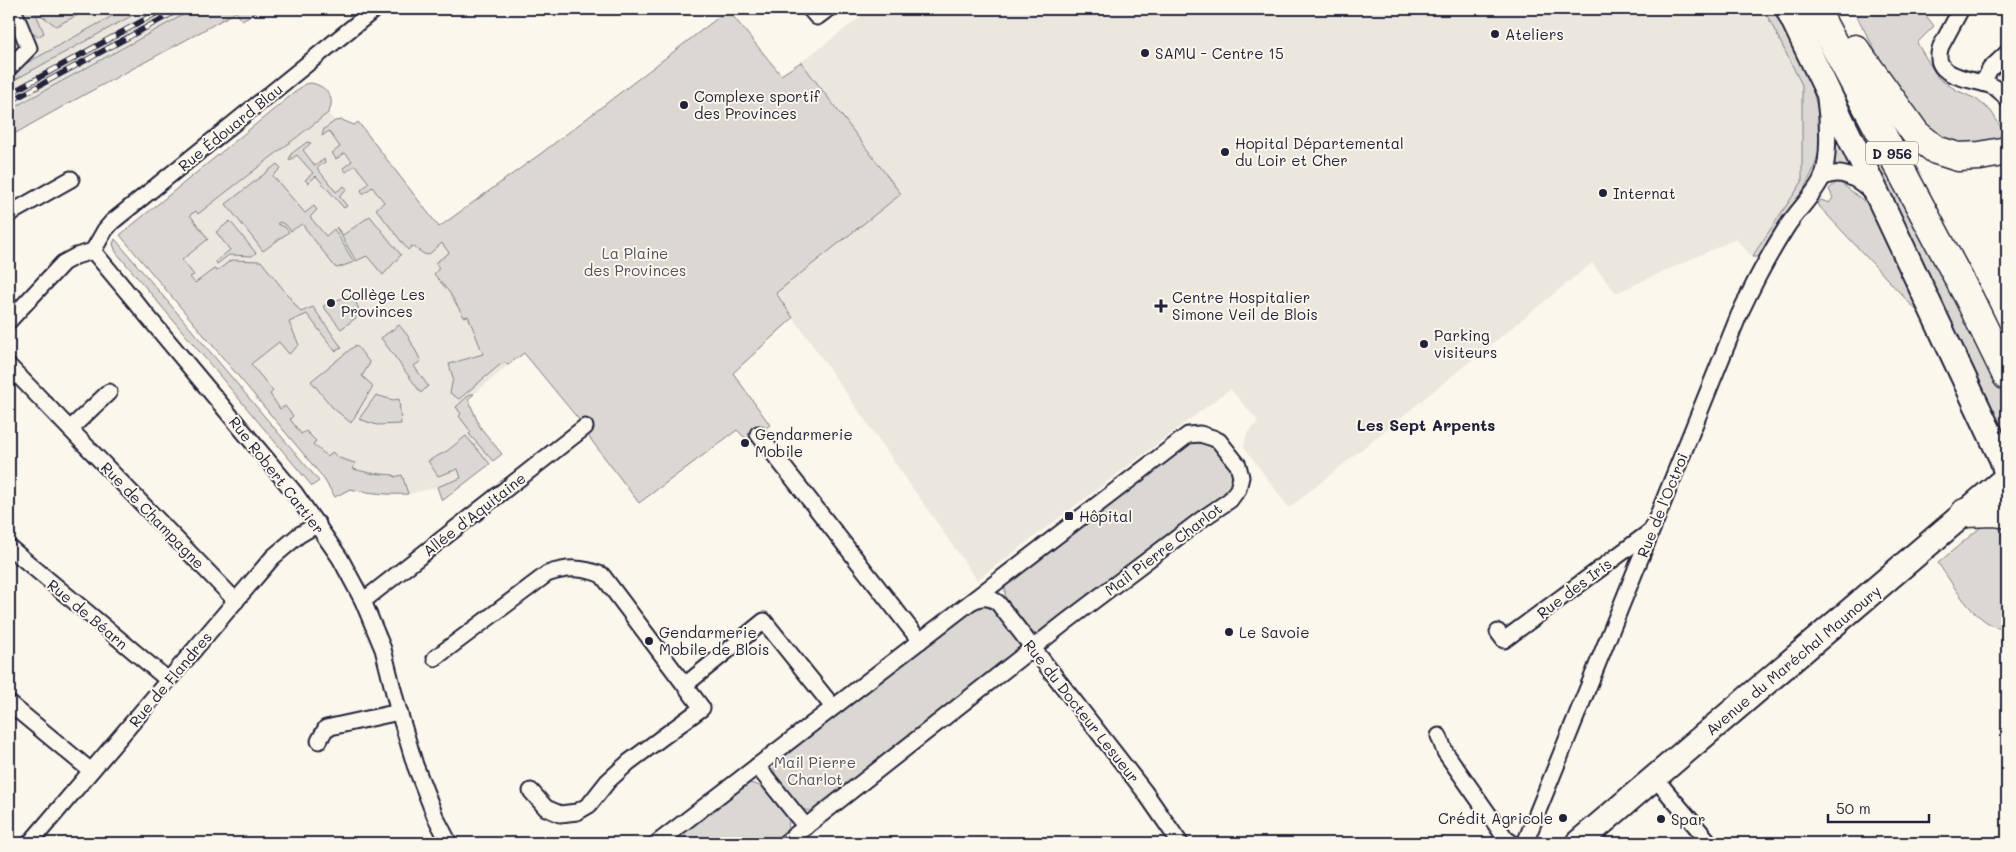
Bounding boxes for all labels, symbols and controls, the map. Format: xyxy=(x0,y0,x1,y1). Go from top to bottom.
place label: Ateliers xyxy=(1505,24,1564,44)
marker: Ateliers xyxy=(1489,28,1501,40)
place label: SAMU - Centre 15 xyxy=(1155,43,1284,63)
marker: SAMU - Centre 15 xyxy=(1139,47,1151,59)
street label: Rue Édouard Blau xyxy=(174,79,286,175)
place label: Complexe sportif des Provinces xyxy=(694,86,821,123)
marker: Complexe sportif des Provinces xyxy=(678,99,690,111)
place label: Hopital Départemental du Loir et Cher xyxy=(1235,133,1404,170)
road number: D 956 xyxy=(1866,142,1918,164)
marker: Hopital Départemental du Loir et Cher xyxy=(1219,146,1231,158)
place label: Internat xyxy=(1613,183,1676,203)
marker: Internat xyxy=(1597,187,1609,199)
park label: La Plaine des Provinces xyxy=(584,243,686,280)
place label: Collège Les Provinces xyxy=(341,284,425,321)
place label: Centre Hospitalier Simone Veil de Blois xyxy=(1172,287,1318,324)
marker: Collège Les Provinces xyxy=(325,297,337,309)
marker: Centre Hospitalier Simone Veil de Blois xyxy=(1154,299,1168,313)
place label: Parking visiteurs xyxy=(1434,325,1497,362)
marker: Parking visiteurs xyxy=(1418,338,1430,350)
street label: Rue Robert Cartier xyxy=(225,412,329,538)
district label: Les Sept Arpents xyxy=(1357,414,1495,435)
place label: Gendarmerie Mobile xyxy=(755,424,853,461)
marker: Gendarmerie Mobile xyxy=(739,437,751,449)
street label: Rue de l'Octroi xyxy=(1632,450,1692,560)
street label: Rue de Champagne xyxy=(97,457,209,573)
street label: Allée d'Aquitaine xyxy=(419,468,529,560)
street label: Mail Pierre Charlot xyxy=(1100,498,1226,600)
place label: Hôpital xyxy=(1079,506,1132,526)
marker: Hôpital xyxy=(1063,510,1075,522)
street label: Rue des Iris xyxy=(1533,553,1615,623)
street label: Rue de Béarn xyxy=(44,574,132,654)
street label: Avenue du Maréchal Maunoury xyxy=(1701,581,1885,739)
place label: Gendarmerie Mobile de Blois xyxy=(659,622,769,659)
place label: Le Savoie xyxy=(1239,622,1309,642)
marker: Le Savoie xyxy=(1223,626,1235,638)
street label: Rue de Flandres xyxy=(124,627,216,731)
marker: Gendarmerie Mobile de Blois xyxy=(643,635,655,647)
street label: Rue du Docteur Lesueur xyxy=(1020,635,1144,787)
park label: Mail Pierre Charlot xyxy=(774,752,856,789)
scale bar xyxy=(1828,792,1930,824)
text: 50 m xyxy=(1836,798,1871,818)
place label: Crédit Agricole xyxy=(1438,808,1553,828)
place label: Spar xyxy=(1671,809,1706,829)
marker: Crédit Agricole xyxy=(1557,812,1569,824)
marker: Spar xyxy=(1655,813,1667,825)

